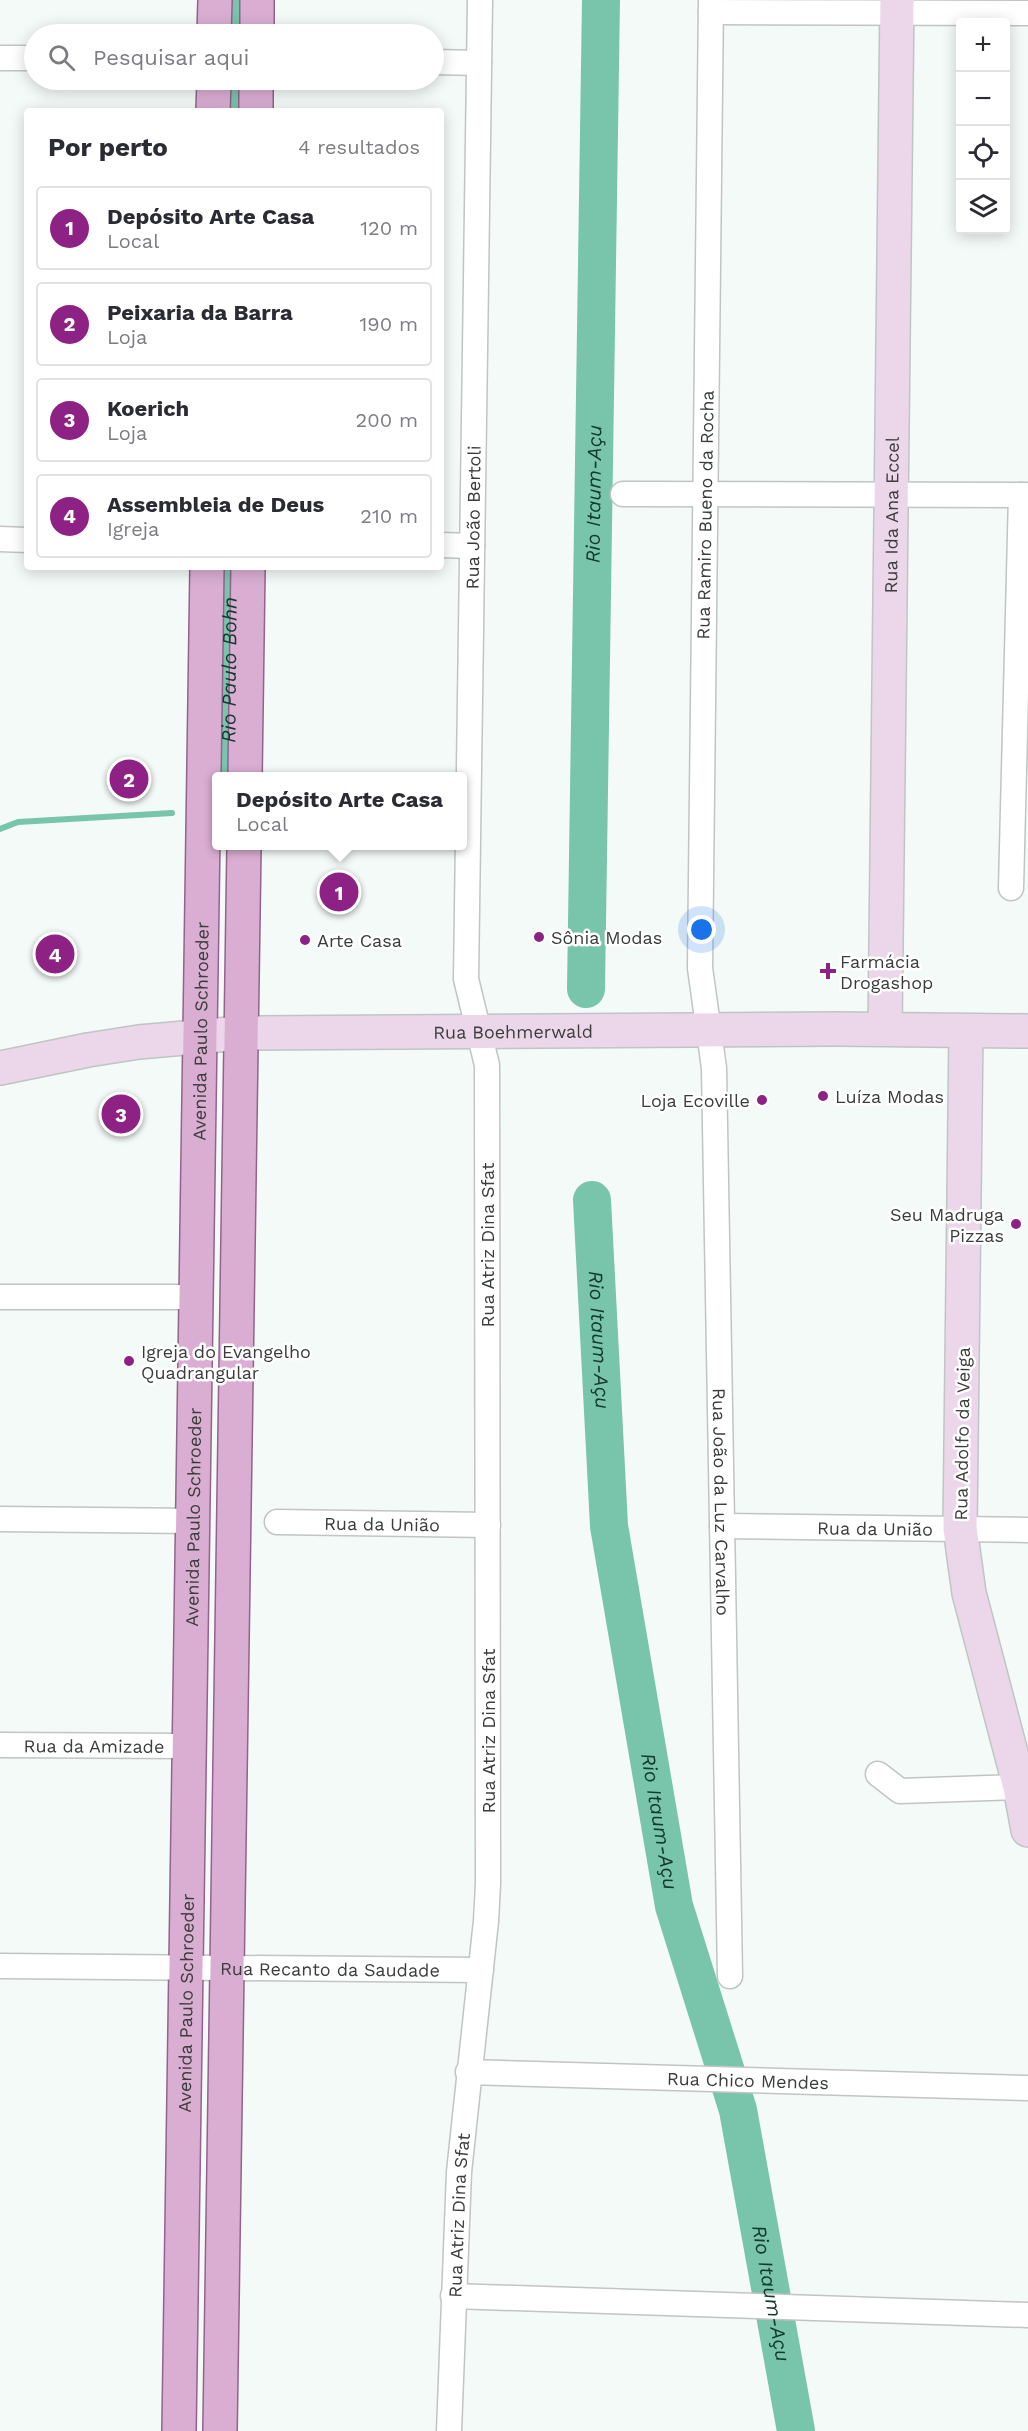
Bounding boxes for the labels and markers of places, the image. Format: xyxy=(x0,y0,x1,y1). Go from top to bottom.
pin: 2 xyxy=(110,756,148,802)
pin: 1 xyxy=(320,870,358,914)
place label: Sônia Modas xyxy=(551,927,662,948)
place label: Arte Casa xyxy=(317,930,402,951)
marker: Sônia Modas xyxy=(532,930,546,944)
pin: 4 xyxy=(36,932,74,976)
marker: Arte Casa xyxy=(298,933,312,947)
place label: Farmácia Drogashop xyxy=(840,951,933,993)
marker: Farmácia Drogashop xyxy=(821,964,835,978)
place label: Luíza Modas xyxy=(835,1086,944,1107)
marker: Luíza Modas xyxy=(816,1089,830,1103)
place label: Loja Ecoville xyxy=(640,1090,750,1111)
pin: 3 xyxy=(102,1092,140,1136)
marker: Loja Ecoville xyxy=(755,1093,769,1107)
place label: Seu Madruga Pizzas xyxy=(890,1204,1004,1246)
marker: Seu Madruga Pizzas xyxy=(1009,1217,1023,1231)
place label: Igreja do Evangelho Quadrangular xyxy=(141,1341,311,1383)
marker: Igreja do Evangelho Quadrangular xyxy=(122,1354,136,1368)

